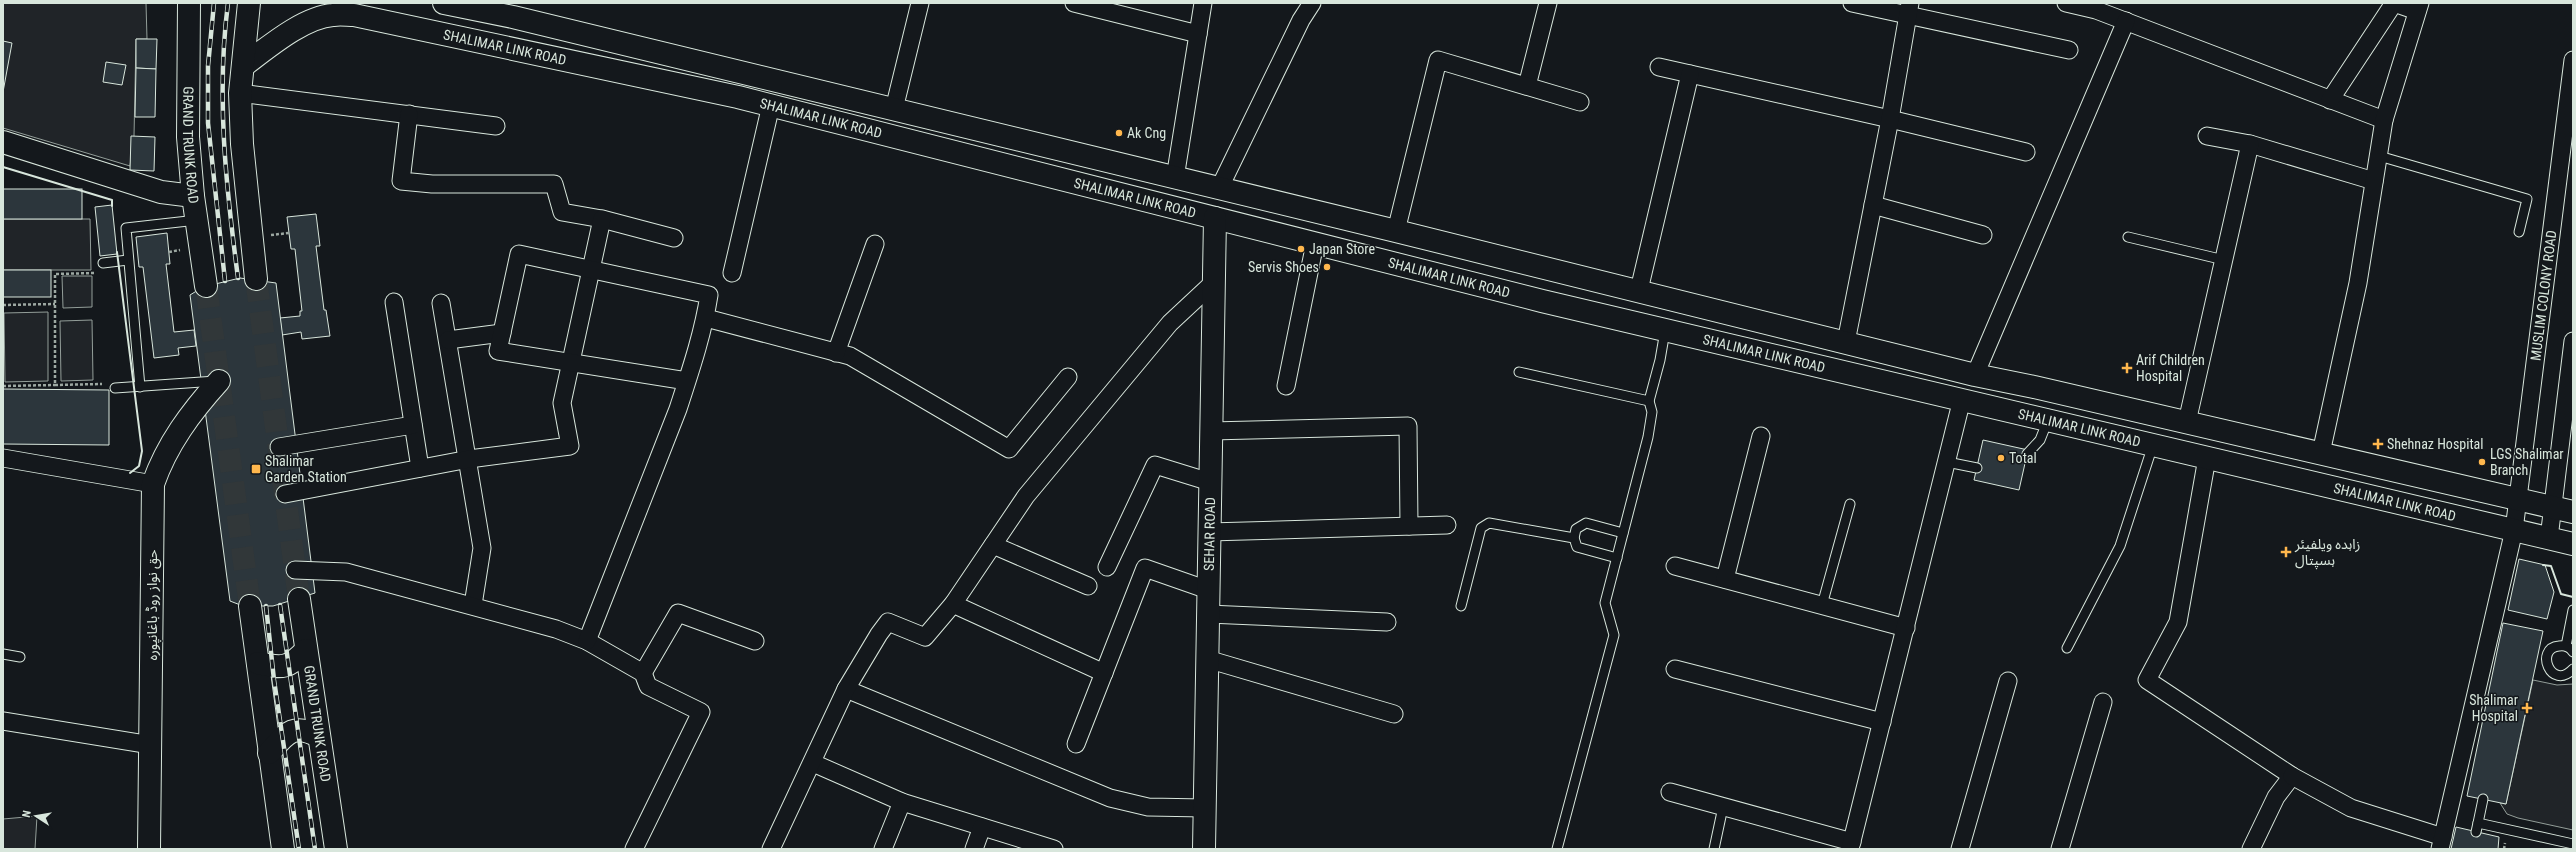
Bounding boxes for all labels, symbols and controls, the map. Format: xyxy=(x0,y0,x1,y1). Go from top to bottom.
street label: SHALIMAR LINK ROAD xyxy=(442,26,568,68)
street label: GRAND TRUNK ROAD xyxy=(180,86,202,205)
street label: SHALIMAR LINK ROAD xyxy=(758,95,884,141)
place label: Ak Cng xyxy=(1127,125,1166,141)
marker: Ak Cng xyxy=(1114,128,1124,138)
street label: SHALIMAR LINK ROAD xyxy=(1072,175,1198,221)
street label: MUSLIM COLONY ROAD xyxy=(2527,229,2560,362)
place label: Japan Store xyxy=(1309,241,1376,257)
marker: Japan Store xyxy=(1296,244,1306,254)
street label: SHALIMAR LINK ROAD xyxy=(1386,254,1512,301)
place label: Servis Shoes xyxy=(1248,259,1319,275)
marker: Servis Shoes xyxy=(1322,262,1332,272)
street label: SHALIMAR LINK ROAD xyxy=(1701,331,1827,376)
place label: Arif Children Hospital xyxy=(2136,352,2205,384)
marker: Arif Children Hospital xyxy=(2121,362,2133,374)
street label: SHALIMAR LINK ROAD xyxy=(2017,406,2142,450)
place label: Shehnaz Hospital xyxy=(2387,436,2483,452)
marker: Shehnaz Hospital xyxy=(2372,438,2384,450)
place label: LGS Shalimar Branch xyxy=(2490,446,2564,478)
place label: Total xyxy=(2009,450,2037,466)
place label: Shalimar Garden Station xyxy=(265,453,347,485)
marker: Total xyxy=(1996,453,2006,463)
marker: LGS Shalimar Branch xyxy=(2477,457,2487,467)
marker: Shalimar Garden Station xyxy=(250,463,262,475)
street label: SHALIMAR LINK ROAD xyxy=(2332,480,2458,524)
street label: SEHAR ROAD xyxy=(1201,497,1218,571)
place label: زاہدہ ویلفیئر ہسپتال xyxy=(2294,536,2360,570)
marker: زاہدہ ویلفیئر ہسپتال xyxy=(2280,546,2292,558)
street label: حق نواز روڈ باغانپورہ xyxy=(144,550,162,660)
street label: GRAND TRUNK ROAD xyxy=(301,664,334,783)
place label: Shalimar Hospital xyxy=(2469,692,2518,724)
marker: Shalimar Hospital xyxy=(2521,702,2533,714)
north arrow xyxy=(16,796,56,836)
text: N xyxy=(20,809,34,819)

